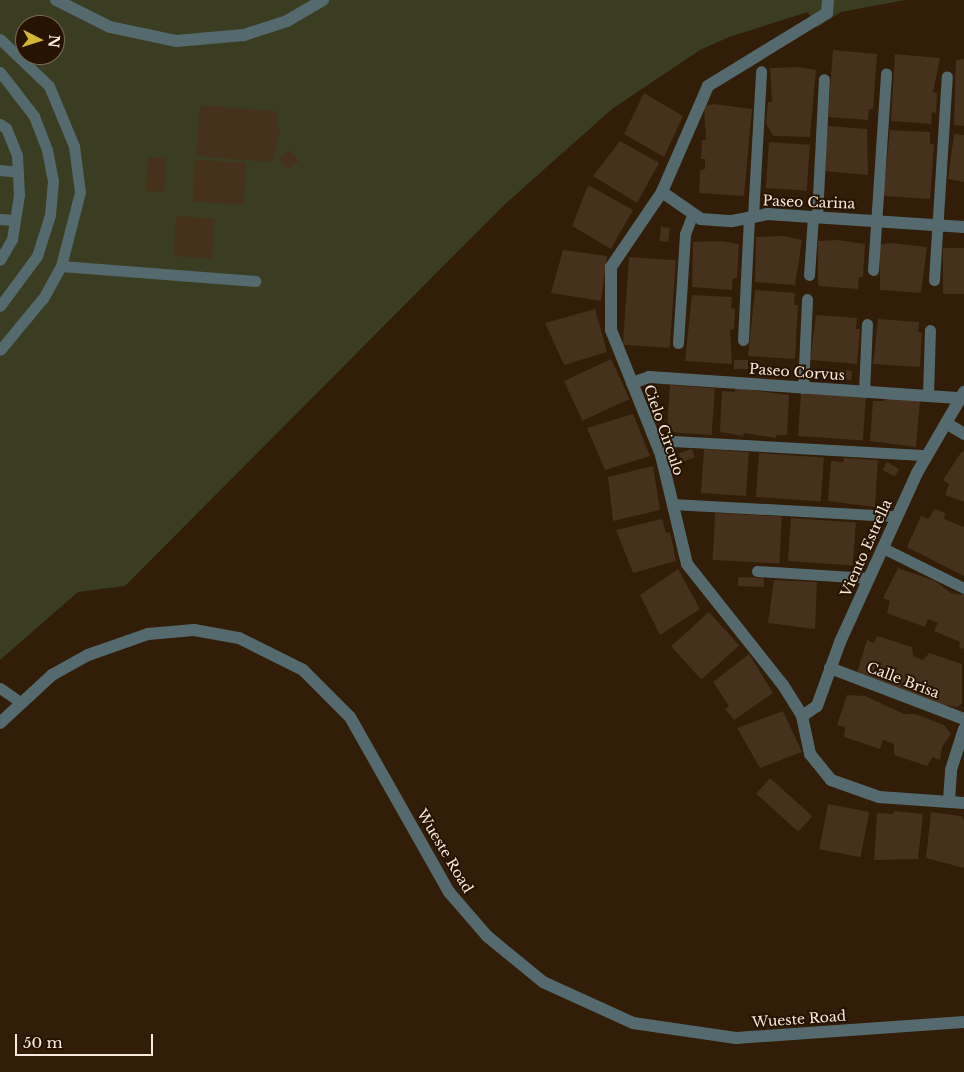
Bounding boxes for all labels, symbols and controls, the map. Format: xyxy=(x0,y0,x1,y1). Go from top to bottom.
north arrow xyxy=(15,15,65,65)
text: N xyxy=(44,34,63,49)
street label: Paseo Carina xyxy=(762,192,856,212)
street label: Paseo Corvus xyxy=(748,360,846,384)
street label: Cielo Circulo xyxy=(641,382,687,478)
street label: Viento Estrella xyxy=(837,497,895,599)
street label: Calle Brisa xyxy=(864,658,942,702)
street label: Wueste Road xyxy=(414,806,476,896)
street label: Wueste Road xyxy=(751,1007,847,1031)
scale bar xyxy=(18,1024,155,1056)
text: 50 m xyxy=(23,1033,63,1052)

